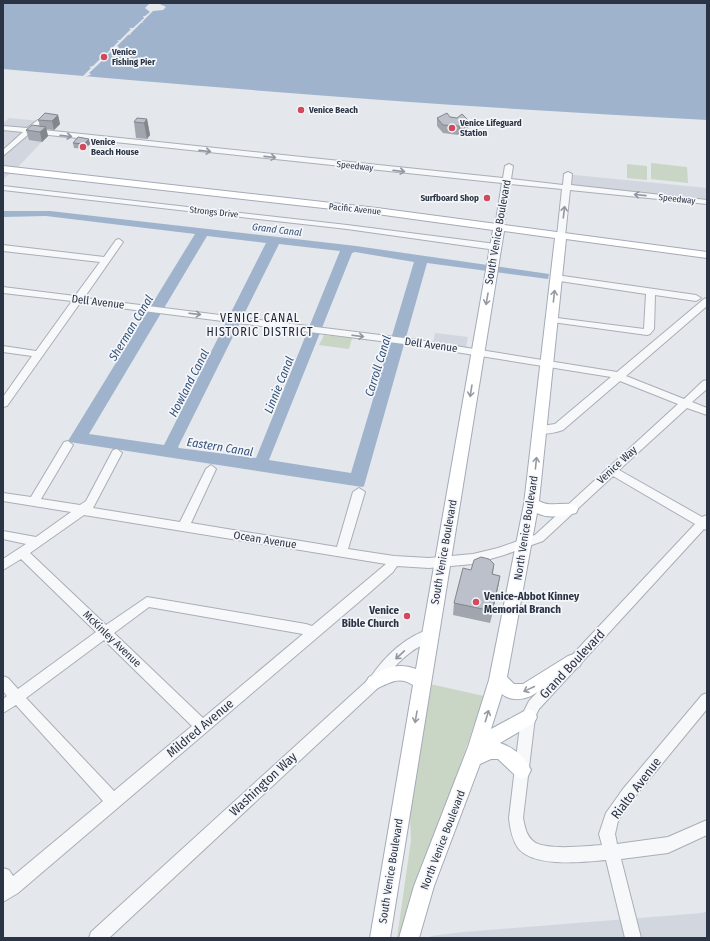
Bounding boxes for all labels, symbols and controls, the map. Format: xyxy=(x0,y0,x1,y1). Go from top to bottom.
place label: Venice Fishing Pier xyxy=(111,47,156,67)
marker: Venice Fishing Pier xyxy=(99,52,109,62)
marker: Venice Beach xyxy=(296,105,306,115)
place label: Venice Beach xyxy=(308,105,358,115)
place label: Venice Lifeguard Station xyxy=(459,118,522,138)
marker: Venice Lifeguard Station xyxy=(447,123,457,133)
one-way arrow xyxy=(60,132,73,139)
place label: Venice Beach House xyxy=(90,137,139,157)
marker: Venice Beach House xyxy=(78,142,88,152)
one-way arrow xyxy=(198,147,211,155)
one-way arrow xyxy=(263,154,276,161)
street label: Speedway xyxy=(336,159,374,173)
one-way arrow xyxy=(392,167,405,174)
street label: South Venice Boulevard xyxy=(482,179,514,285)
one-way arrow xyxy=(634,191,647,199)
street label: Speedway xyxy=(658,192,696,206)
place label: Surfboard Shop xyxy=(420,193,479,203)
marker: Surfboard Shop xyxy=(482,193,492,203)
street label: Pacific Avenue xyxy=(328,201,382,217)
street label: Strongs Drive xyxy=(189,204,239,220)
one-way arrow xyxy=(560,206,567,219)
water label: Grand Canal xyxy=(251,221,303,239)
one-way arrow xyxy=(550,290,558,303)
street label: Dell Avenue xyxy=(71,292,125,312)
one-way arrow xyxy=(483,292,491,305)
water label: Sherman Canal xyxy=(105,293,156,364)
one-way arrow xyxy=(188,311,201,318)
district label: VENICE CANAL HISTORIC DISTRICT xyxy=(207,311,313,339)
one-way arrow xyxy=(351,332,364,339)
water label: Carroll Canal xyxy=(362,334,394,398)
street label: Dell Avenue xyxy=(404,335,458,355)
water label: Howland Canal xyxy=(166,347,212,419)
water label: Linnie Canal xyxy=(261,355,297,415)
one-way arrow xyxy=(467,384,475,397)
water label: Eastern Canal xyxy=(186,435,254,459)
street label: Venice Way xyxy=(594,443,640,487)
one-way arrow xyxy=(532,457,539,470)
street label: North Venice Boulevard xyxy=(511,475,541,581)
street label: South Venice Boulevard xyxy=(428,499,460,605)
street label: Ocean Avenue xyxy=(233,529,297,551)
place label: Venice-Abbot Kinney Memorial Branch xyxy=(483,590,580,616)
marker: Venice-Abbot Kinney Memorial Branch xyxy=(471,597,481,607)
place label: Venice Bible Church xyxy=(342,604,399,630)
street label: McKinley Avenue xyxy=(80,608,144,670)
marker: Venice Bible Church xyxy=(402,611,412,621)
street label: Grand Boulevard xyxy=(536,627,608,701)
one-way arrow xyxy=(395,650,405,660)
one-way arrow xyxy=(523,686,535,693)
street label: Mildred Avenue xyxy=(164,696,236,760)
one-way arrow xyxy=(412,710,420,723)
one-way arrow xyxy=(484,710,491,723)
street label: Washington Way xyxy=(226,749,300,819)
street label: Rialto Avenue xyxy=(608,754,664,822)
street label: North Venice Boulevard xyxy=(418,788,468,892)
street label: South Venice Boulevard xyxy=(376,818,406,924)

